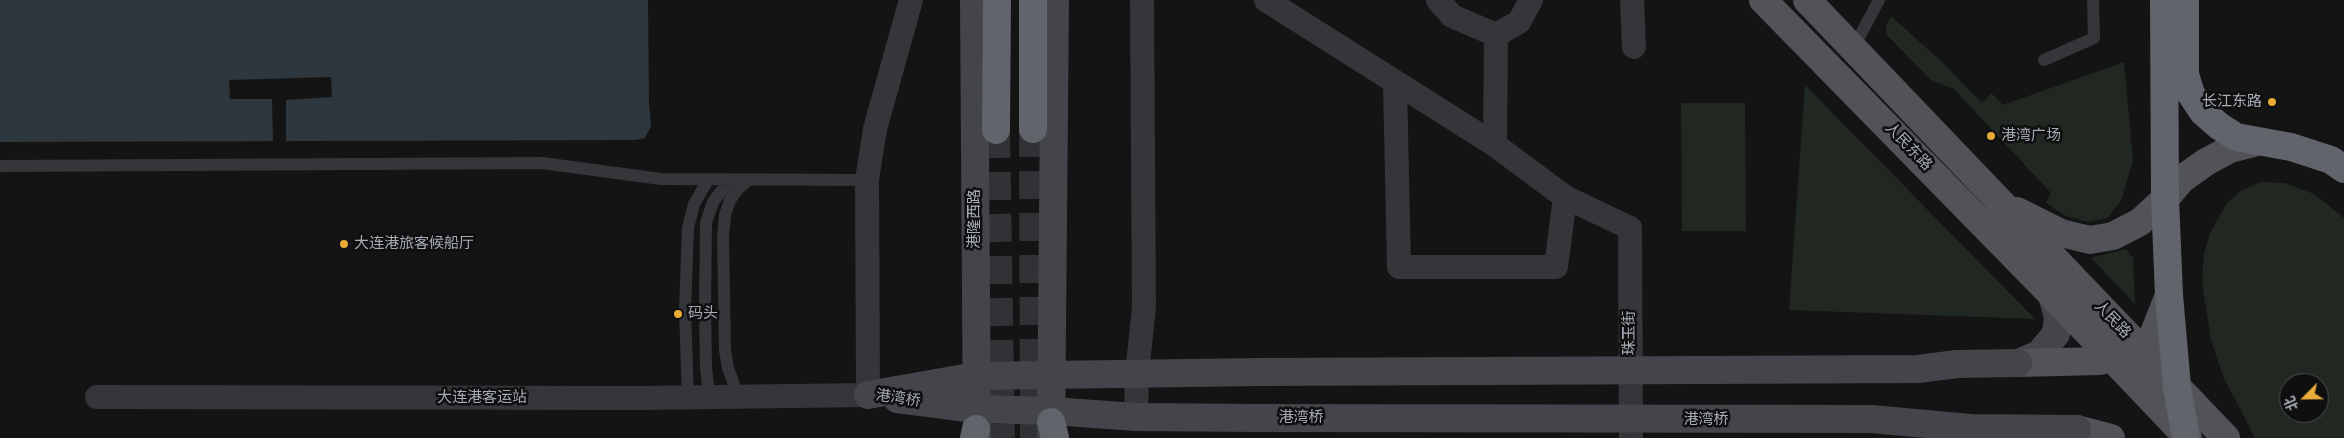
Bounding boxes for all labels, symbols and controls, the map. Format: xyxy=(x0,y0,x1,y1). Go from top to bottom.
place label: 长江东路 xyxy=(2202,93,2262,111)
marker: 长江东路 xyxy=(2266,96,2278,108)
street label: 人民东路 xyxy=(1881,119,1935,175)
place label: 港湾广场 xyxy=(2001,127,2061,145)
marker: 港湾广场 xyxy=(1985,130,1997,142)
street label: 港隆西路 xyxy=(966,189,984,249)
place label: 大连港旅客候船厅 xyxy=(354,235,474,253)
marker: 大连港旅客候船厅 xyxy=(338,238,350,250)
street label: 人民路 xyxy=(2090,298,2134,342)
place label: 码头 xyxy=(688,305,718,323)
marker: 码头 xyxy=(672,308,684,320)
street label: 珠玉街 xyxy=(1621,311,1639,355)
north arrow xyxy=(2279,373,2329,423)
street label: 港湾桥 xyxy=(874,387,922,411)
street label: 大连港客运站 xyxy=(437,389,527,407)
text: 北 xyxy=(2278,393,2303,414)
street label: 港湾桥 xyxy=(1279,409,1323,427)
street label: 港湾桥 xyxy=(1684,411,1728,429)

